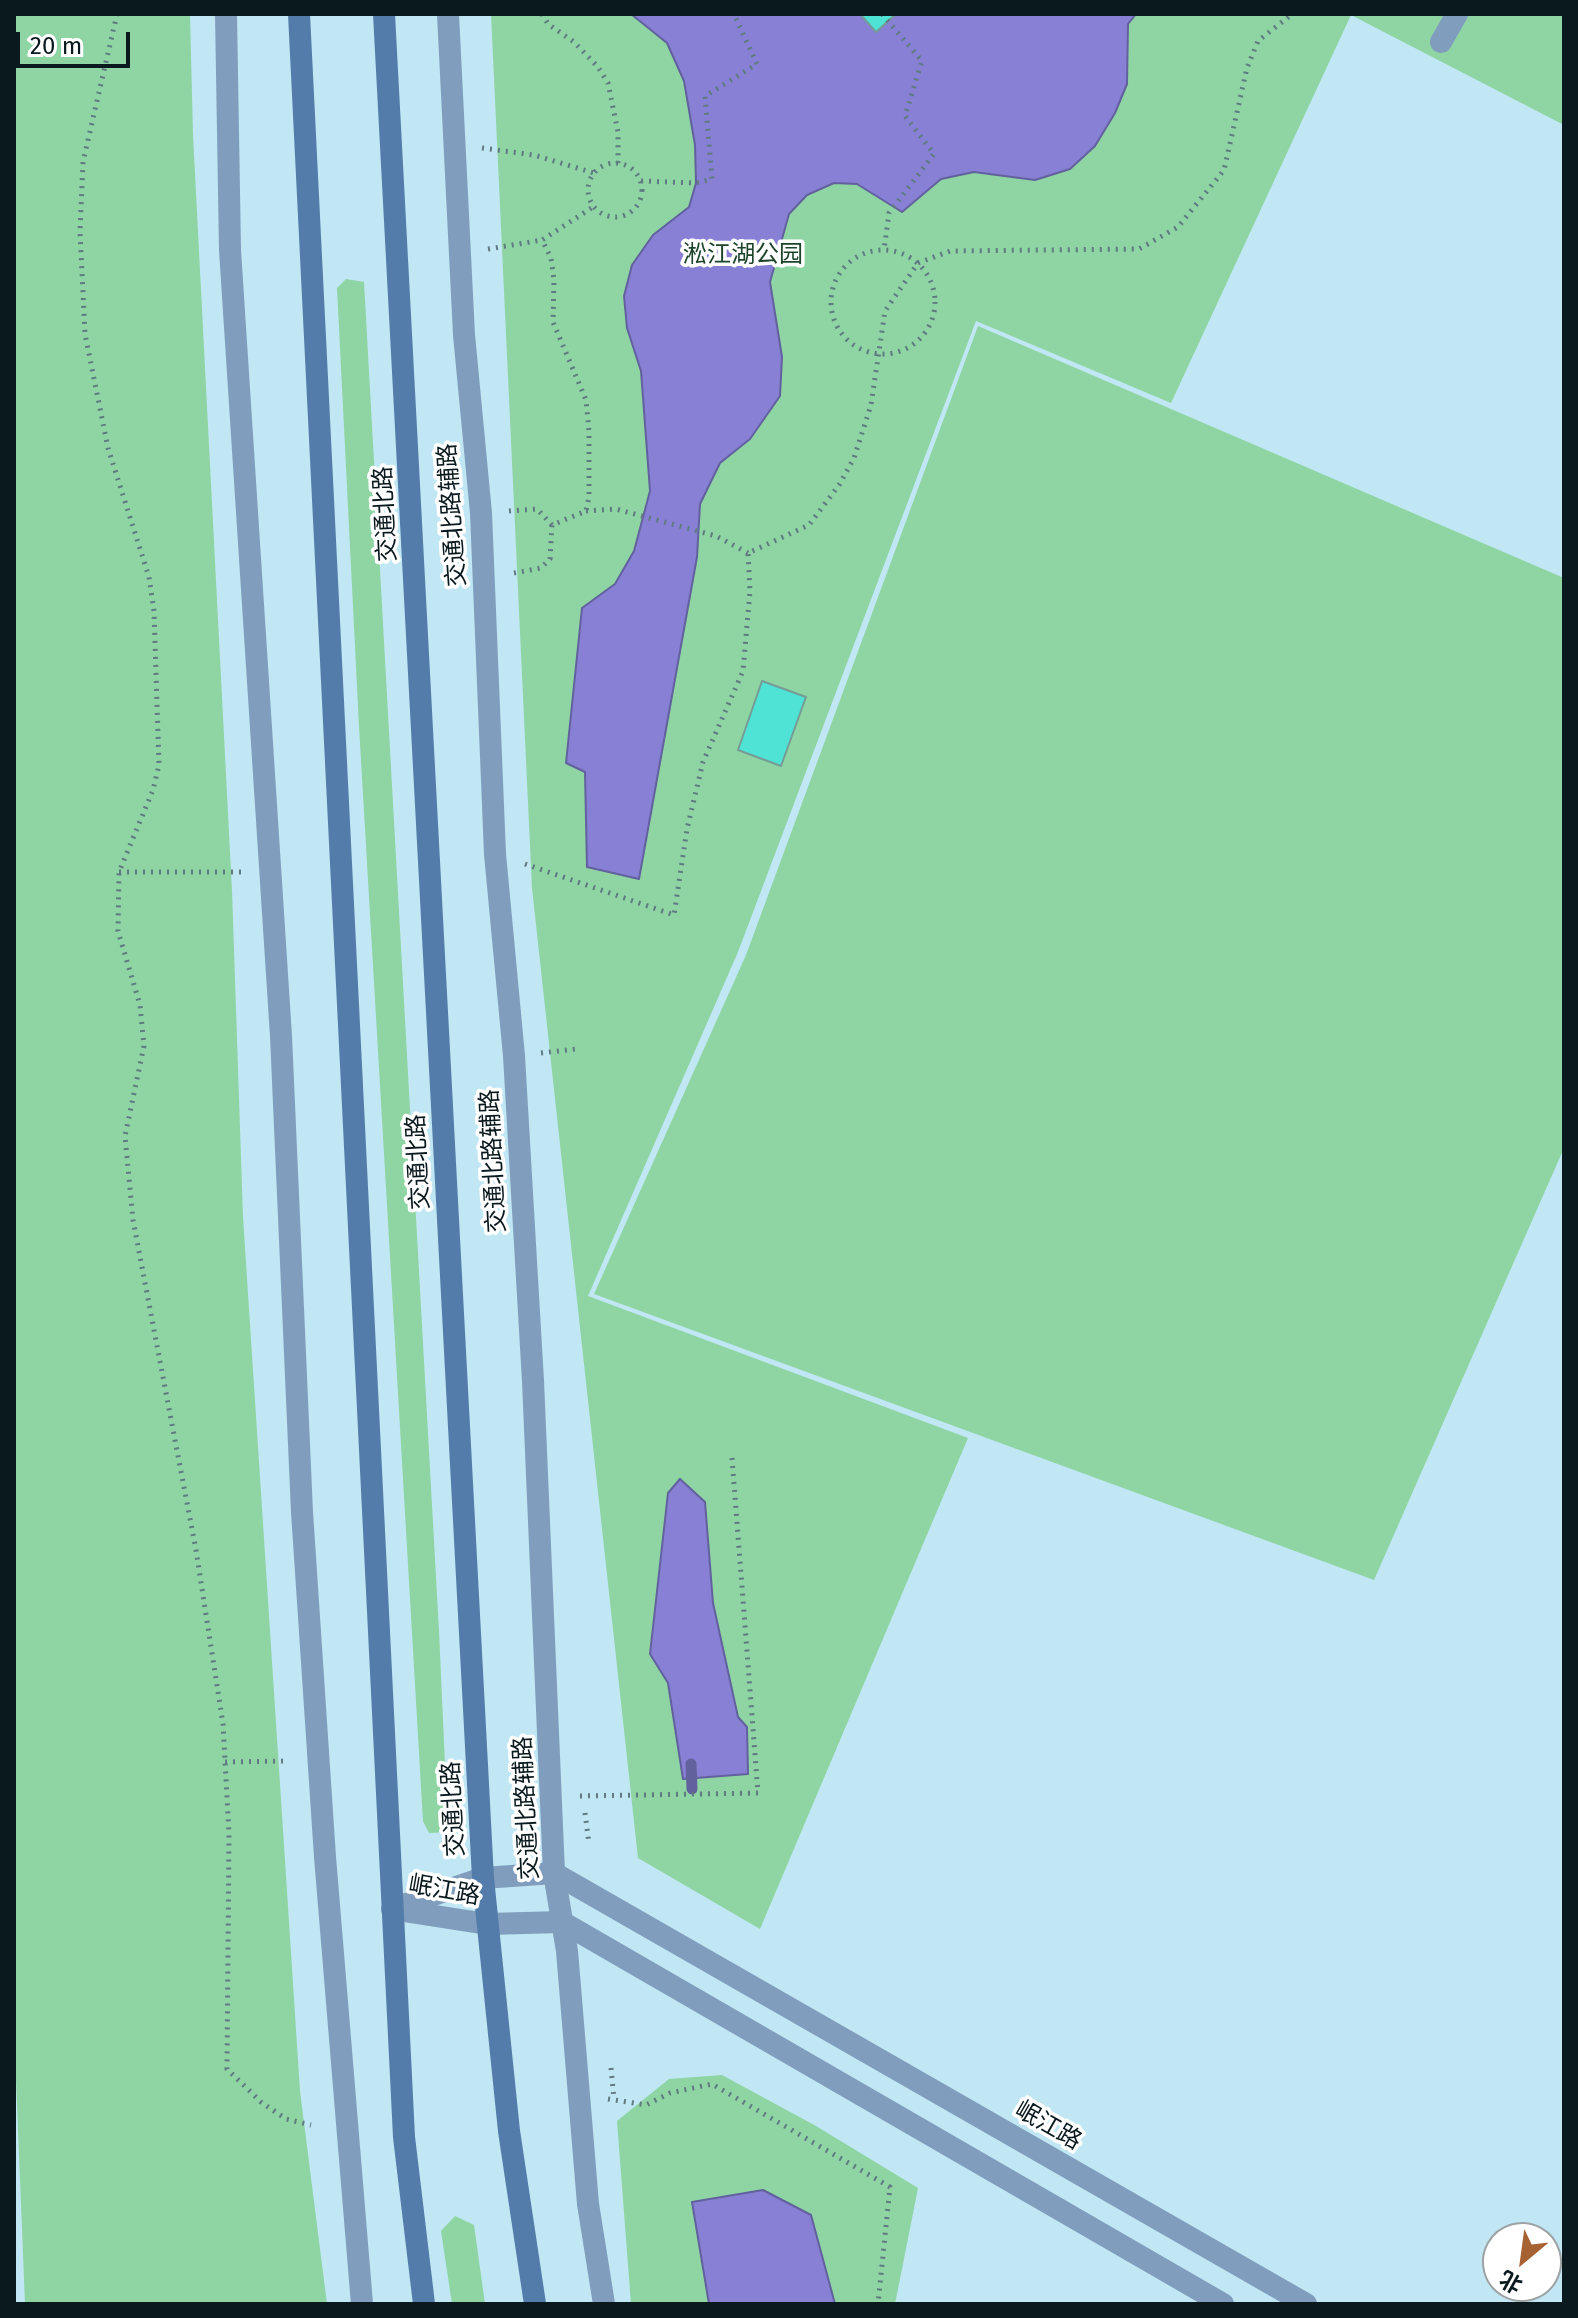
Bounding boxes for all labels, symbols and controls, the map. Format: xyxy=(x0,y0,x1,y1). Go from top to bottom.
scale bar xyxy=(20,16,134,66)
text: 20 m xyxy=(30,32,82,60)
park label: 淞江湖公园 xyxy=(683,241,803,269)
street label: 交通北路辅路 xyxy=(434,442,472,588)
street label: 交通北路 xyxy=(369,465,403,563)
street label: 交通北路辅路 xyxy=(476,1088,512,1234)
street label: 交通北路 xyxy=(402,1113,436,1211)
street label: 交通北路辅路 xyxy=(509,1735,545,1881)
street label: 交通北路 xyxy=(437,1760,471,1858)
street label: 岷江路 xyxy=(406,1871,482,1911)
street label: 岷江路 xyxy=(1010,2096,1086,2156)
north arrow xyxy=(1482,2222,1562,2302)
text: 北 xyxy=(1495,2265,1527,2299)

